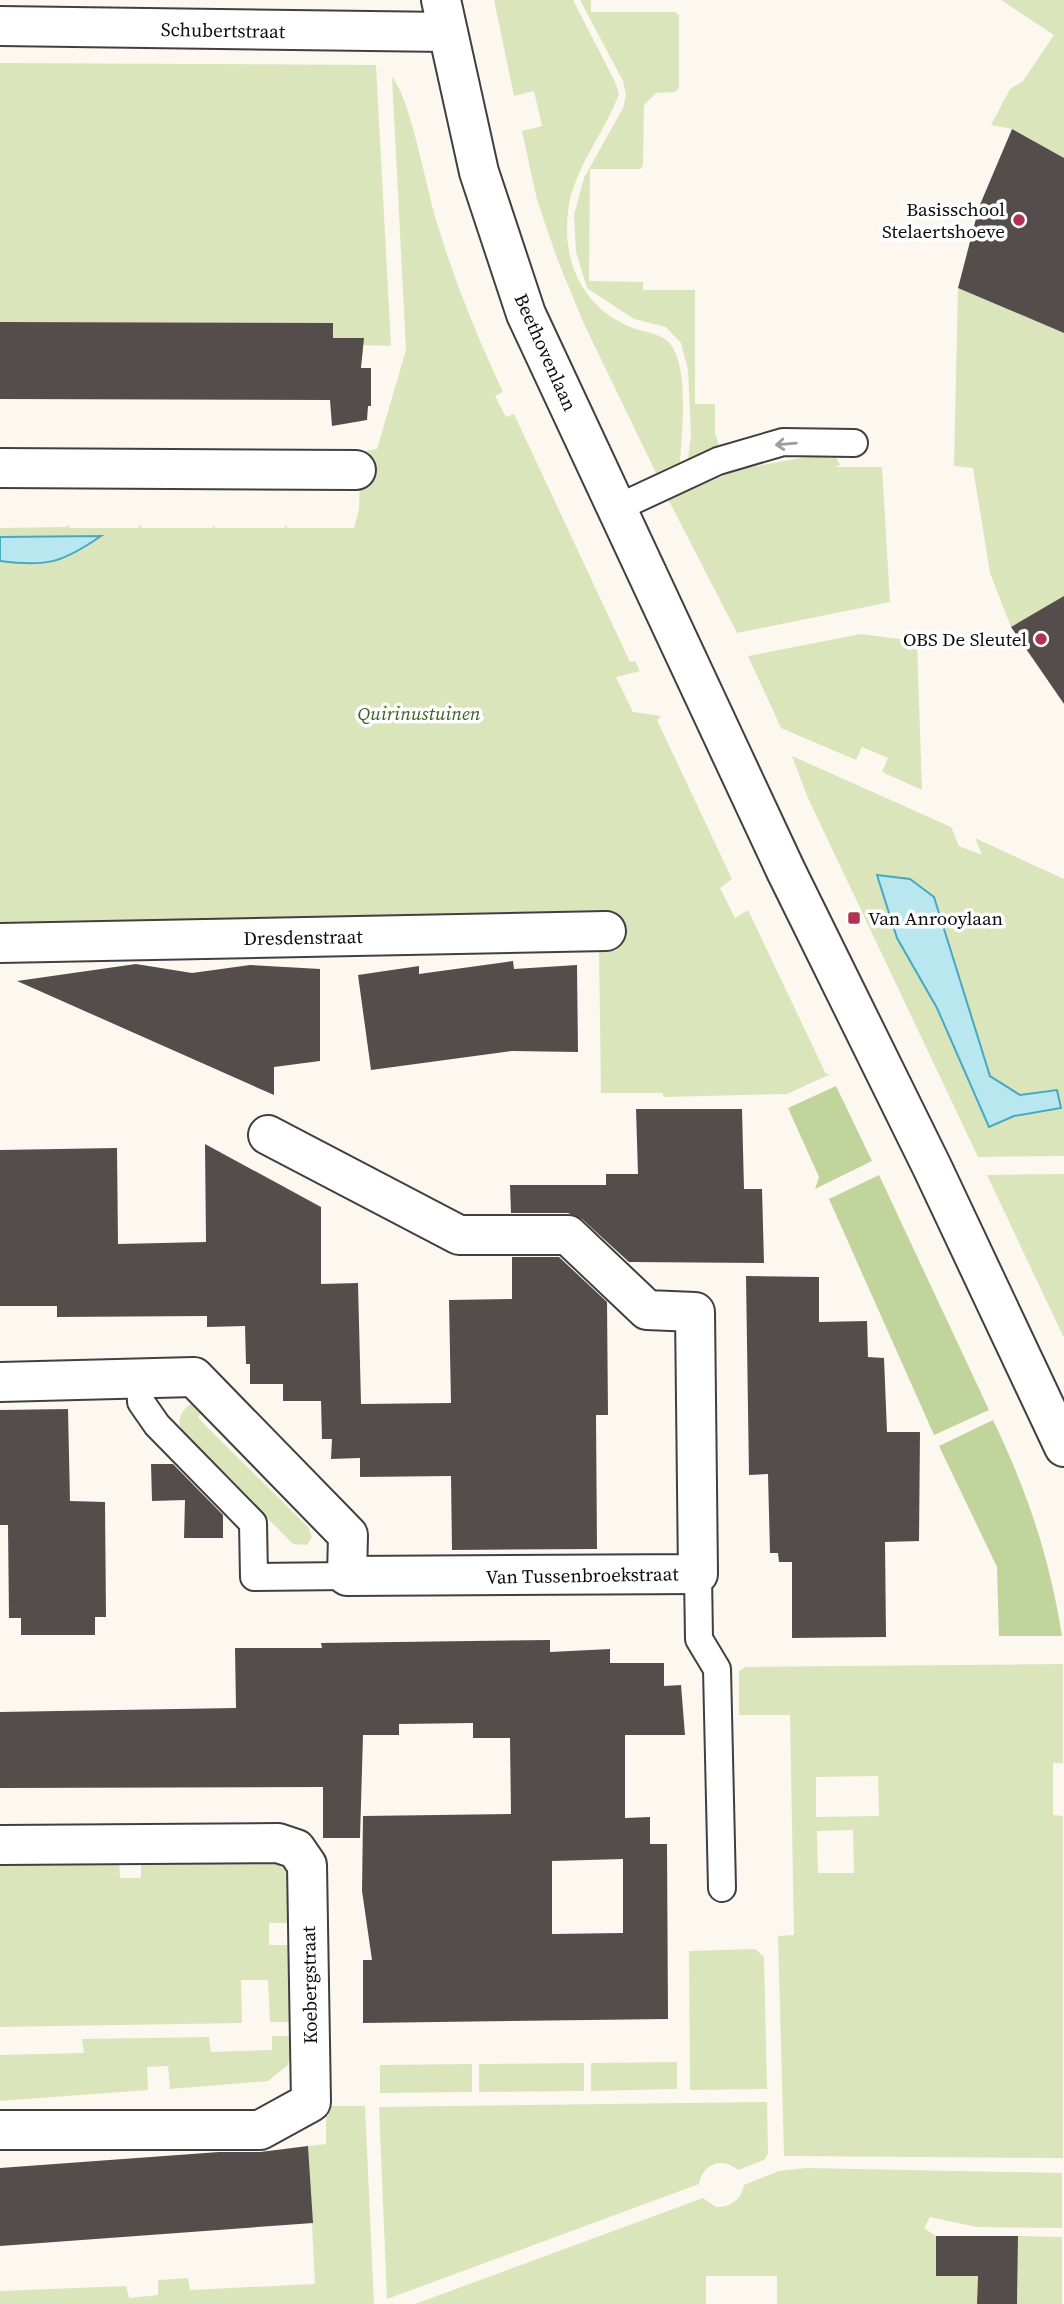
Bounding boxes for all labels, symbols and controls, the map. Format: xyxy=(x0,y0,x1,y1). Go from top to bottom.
street label: Schubertstraat xyxy=(161,16,286,44)
place label: Basisschool Stelaertshoeve xyxy=(882,196,1005,244)
marker: Basisschool Stelaertshoeve xyxy=(1011,212,1027,228)
street label: Beethovenlaan xyxy=(508,289,584,415)
one-way arrow xyxy=(775,437,798,450)
place label: OBS De Sleutel xyxy=(903,626,1027,652)
marker: OBS De Sleutel xyxy=(1033,631,1049,647)
park label: Quirinustuinen xyxy=(358,700,481,726)
place label: Van Anrooylaan xyxy=(868,905,1003,931)
marker: Van Anrooylaan xyxy=(846,910,862,926)
street label: Dresdenstraat xyxy=(243,923,364,951)
street label: Van Tussenbroekstraat xyxy=(485,1560,680,1590)
street label: Koebergstraat xyxy=(295,1925,323,2044)

